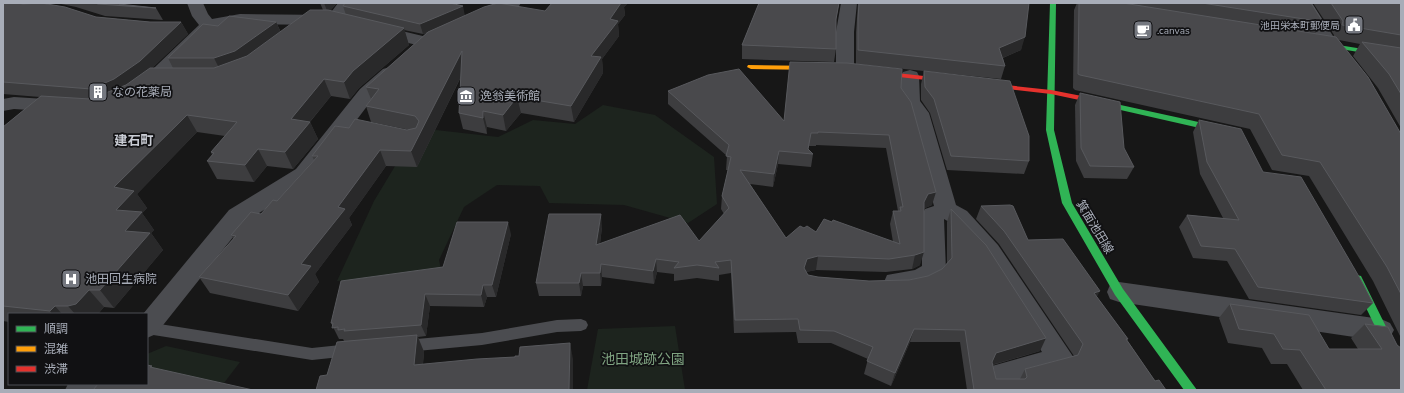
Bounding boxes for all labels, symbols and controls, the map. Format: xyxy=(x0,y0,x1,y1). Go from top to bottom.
public building icon: 池田栄本町郵便局 xyxy=(1343,14,1365,36)
cafe icon: .canvas xyxy=(1132,19,1154,41)
place label: 池田栄本町郵便局 xyxy=(1260,19,1340,33)
place label: .canvas xyxy=(1157,24,1190,38)
building icon: なの花薬局 xyxy=(87,81,109,103)
place label: なの花薬局 xyxy=(112,84,172,100)
museum icon: 逸翁美術館 xyxy=(455,85,477,107)
place label: 逸翁美術館 xyxy=(480,88,540,104)
district label: 建石町 xyxy=(114,132,154,150)
street label: 箕面池田線 xyxy=(1073,197,1117,257)
hospital icon: 池田回生病院 xyxy=(60,268,82,290)
place label: 池田回生病院 xyxy=(85,271,157,287)
legend xyxy=(8,313,148,385)
text: 順調 xyxy=(44,321,68,337)
text: 混雑 xyxy=(44,341,68,357)
park label: 池田城跡公園 xyxy=(601,350,685,369)
text: 渋滞 xyxy=(44,361,68,377)

